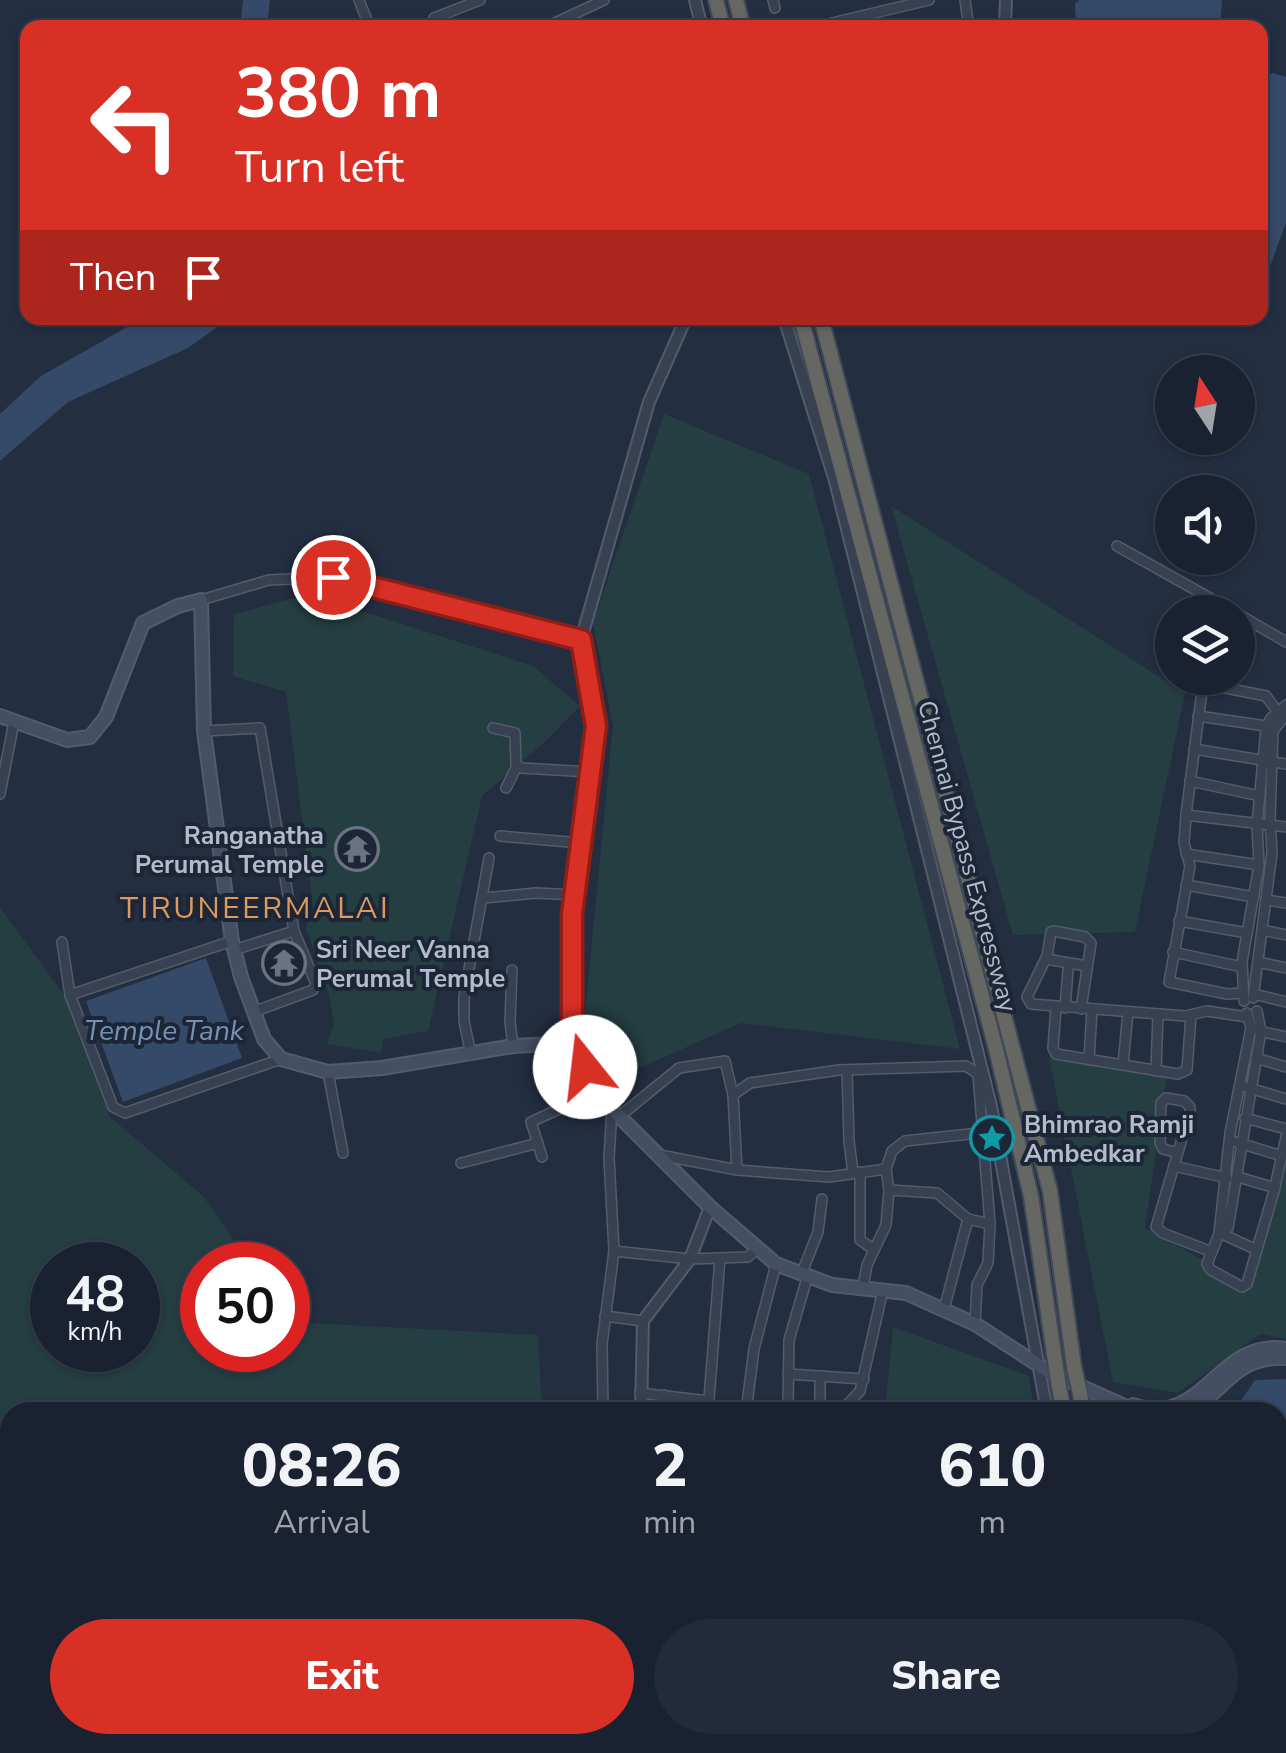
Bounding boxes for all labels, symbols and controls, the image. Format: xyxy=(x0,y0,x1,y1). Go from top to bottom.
text: 380 m xyxy=(235,46,441,142)
icon: left xyxy=(70,60,200,190)
text: Turn left xyxy=(235,137,404,198)
icon: arrive xyxy=(176,250,231,305)
text: Then xyxy=(70,252,156,303)
north arrow xyxy=(1155,355,1255,455)
map controls xyxy=(1155,355,1255,695)
button: sound xyxy=(1155,475,1255,575)
pin xyxy=(291,535,376,620)
icon: arrive xyxy=(306,550,361,605)
button: layers xyxy=(1155,595,1255,695)
street label: Chennai Bypass Expressway xyxy=(909,697,1025,1016)
place label: Ranganatha Perumal Temple xyxy=(135,819,324,882)
temple icon: Ranganatha Perumal Temple xyxy=(334,826,380,872)
district label: TIRUNEERMALAI xyxy=(120,888,390,929)
place label: Sri Neer Vanna Perumal Temple xyxy=(316,933,505,996)
temple icon: Sri Neer Vanna Perumal Temple xyxy=(261,940,307,986)
water label: Temple Tank xyxy=(84,1012,245,1050)
position arrow xyxy=(533,1015,637,1119)
place label: Bhimrao Ramji Ambedkar xyxy=(1024,1108,1194,1171)
place icon: Bhimrao Ramji Ambedkar xyxy=(969,1115,1015,1161)
speed limit sign: 50 xyxy=(180,1242,310,1372)
text: 48 xyxy=(65,1260,125,1329)
text: km/h xyxy=(67,1315,123,1349)
text: 08:26 xyxy=(242,1425,401,1507)
text: 2 xyxy=(652,1425,688,1507)
text: 610 xyxy=(938,1425,1046,1507)
text: Arrival xyxy=(274,1501,370,1544)
text: min xyxy=(643,1501,696,1544)
text: m xyxy=(978,1501,1006,1544)
button: Exit xyxy=(50,1619,634,1734)
button: Share xyxy=(654,1619,1238,1734)

